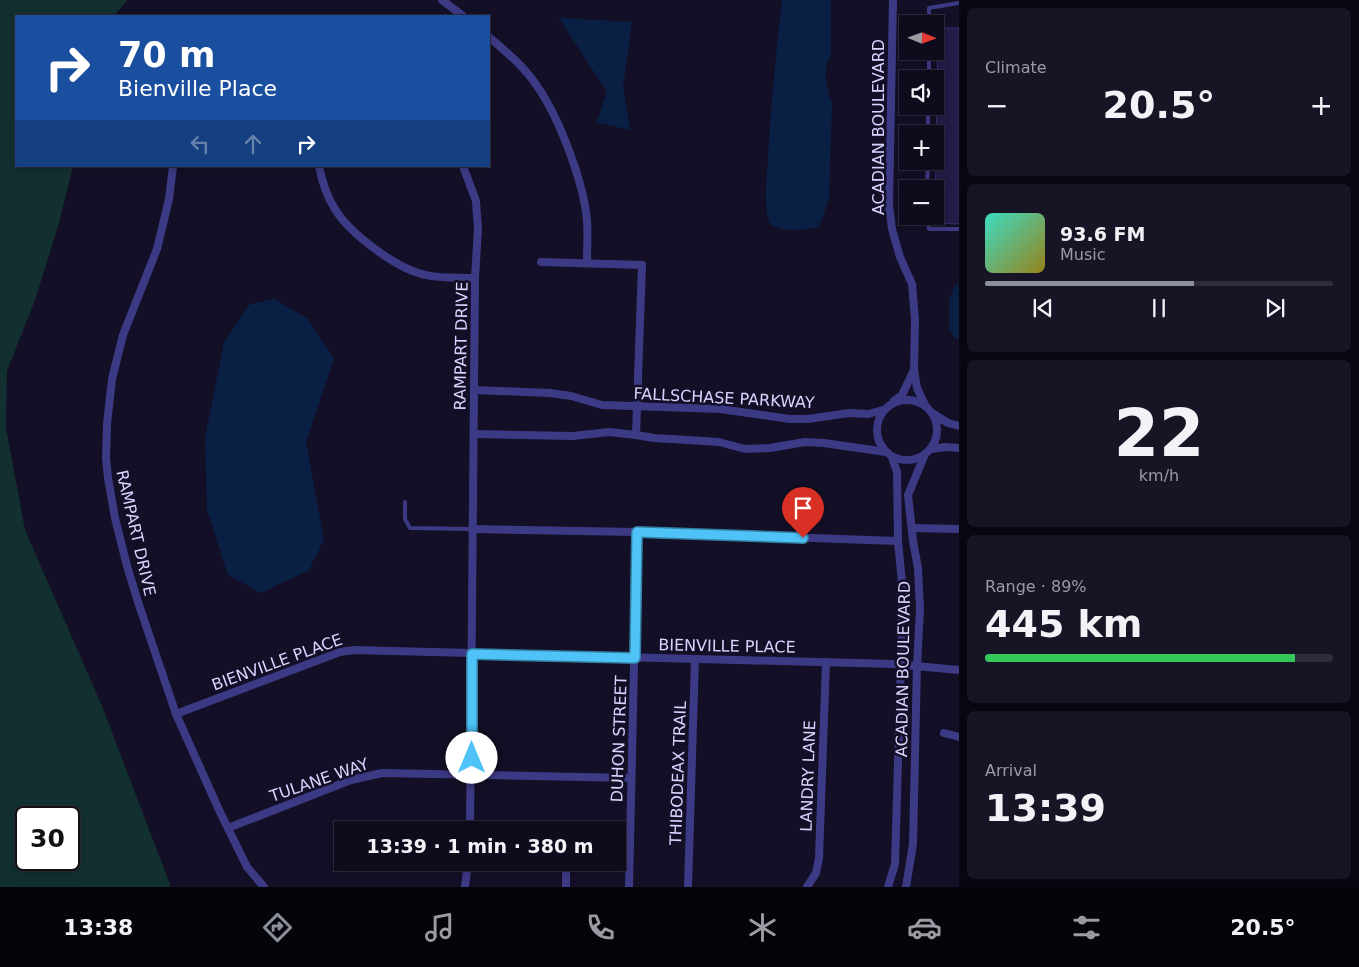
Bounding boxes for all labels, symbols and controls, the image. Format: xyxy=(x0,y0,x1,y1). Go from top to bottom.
north arrow xyxy=(899,15,944,60)
map controls xyxy=(899,15,944,225)
icon: right xyxy=(35,35,100,100)
text: 70 m xyxy=(118,35,215,75)
street label: ACADIAN BOULEVARD xyxy=(869,39,888,215)
text: Climate xyxy=(985,58,1047,77)
button: sound xyxy=(899,70,944,115)
text: Bienville Place xyxy=(118,76,277,101)
text: 20.5° xyxy=(1103,83,1215,127)
text: − xyxy=(985,89,1008,122)
text: + xyxy=(1310,89,1333,122)
button: + xyxy=(899,125,944,170)
icon: left xyxy=(186,130,214,158)
icon: ahead xyxy=(239,130,267,158)
icon: right xyxy=(292,130,320,158)
button: − xyxy=(899,180,944,225)
text: 93.6 FM xyxy=(1060,223,1145,245)
text: Music xyxy=(1060,245,1106,264)
street label: RAMPART DRIVE xyxy=(450,281,472,411)
icon: previous xyxy=(1029,294,1057,322)
icon: pause xyxy=(1145,294,1173,322)
icon: next xyxy=(1261,294,1289,322)
street label: FALLSCHASE PARKWAY xyxy=(633,384,815,412)
text: 22 xyxy=(1114,396,1204,471)
text: km/h xyxy=(1139,466,1179,485)
street label: RAMPART DRIVE xyxy=(112,468,160,598)
pin xyxy=(782,487,824,538)
icon: arrive xyxy=(789,494,817,522)
text: Range · 89% xyxy=(985,577,1087,596)
street label: ACADIAN BOULEVARD xyxy=(892,581,914,757)
text: 445 km xyxy=(985,602,1142,646)
street label: BIENVILLE PLACE xyxy=(209,630,345,694)
street label: BIENVILLE PLACE xyxy=(658,635,796,657)
street label: DUHON STREET xyxy=(607,675,631,803)
street label: THIBODEAX TRAIL xyxy=(666,701,690,846)
street label: LANDRY LANE xyxy=(797,720,819,832)
position arrow xyxy=(445,731,497,783)
street label: TULANE WAY xyxy=(266,754,371,806)
text: Arrival xyxy=(985,761,1037,780)
text: 13:39 xyxy=(985,786,1106,830)
speed limit sign: 30 xyxy=(15,806,80,871)
text: 13:39 · 1 min · 380 m xyxy=(366,835,594,857)
icon: directions xyxy=(260,910,295,945)
icon: music xyxy=(422,910,457,945)
icon: phone xyxy=(583,910,618,945)
icon: climate xyxy=(745,910,780,945)
icon: car xyxy=(907,910,942,945)
icon: filters xyxy=(1069,910,1104,945)
text: 13:38 xyxy=(63,915,133,940)
text: 20.5° xyxy=(1230,915,1296,940)

